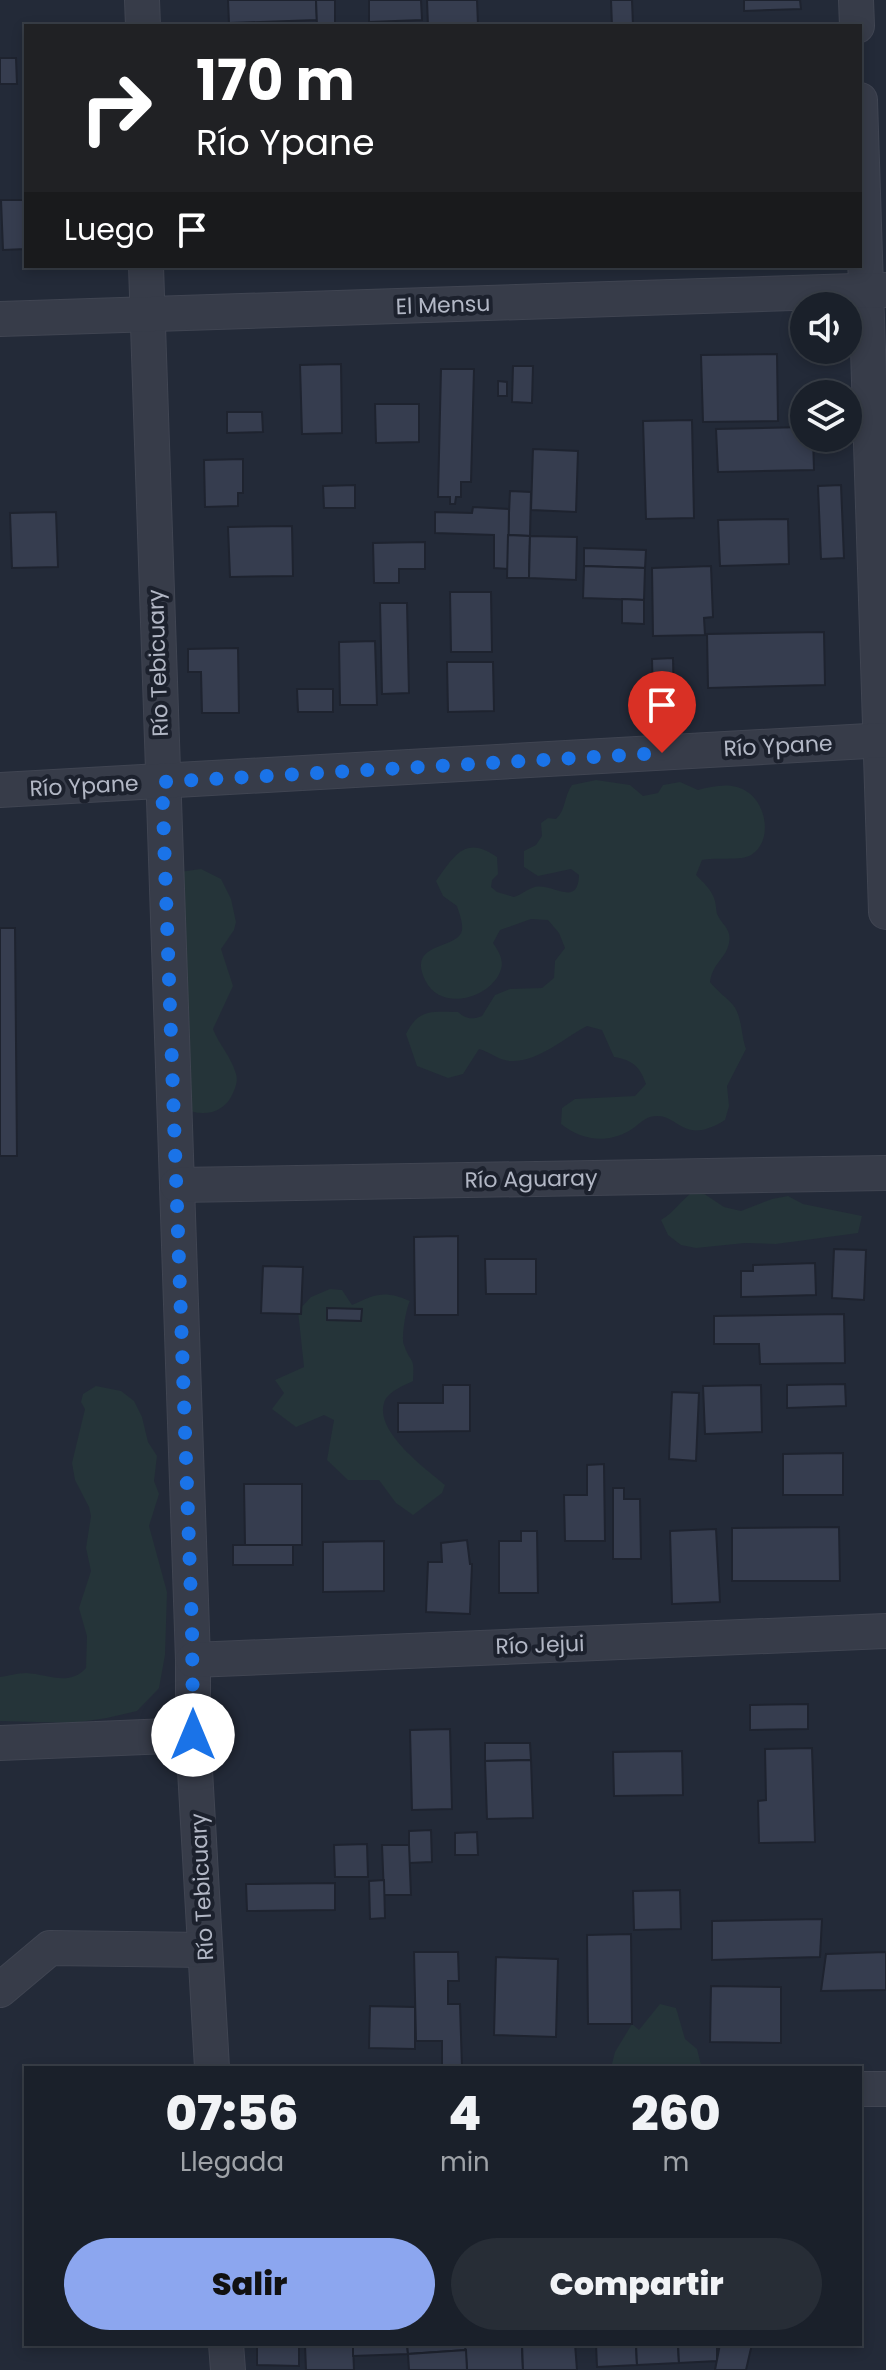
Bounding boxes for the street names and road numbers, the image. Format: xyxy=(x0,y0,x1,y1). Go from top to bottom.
street label: El Mensu xyxy=(395,288,491,322)
street label: Río Tebicuary xyxy=(140,588,176,737)
street label: Río Ypane xyxy=(723,728,833,764)
street label: Río Ypane xyxy=(29,768,139,804)
street label: Río Aguaray xyxy=(464,1162,598,1196)
street label: Río Jejui xyxy=(495,1628,585,1662)
street label: Río Tebicuary xyxy=(183,1812,221,1961)

